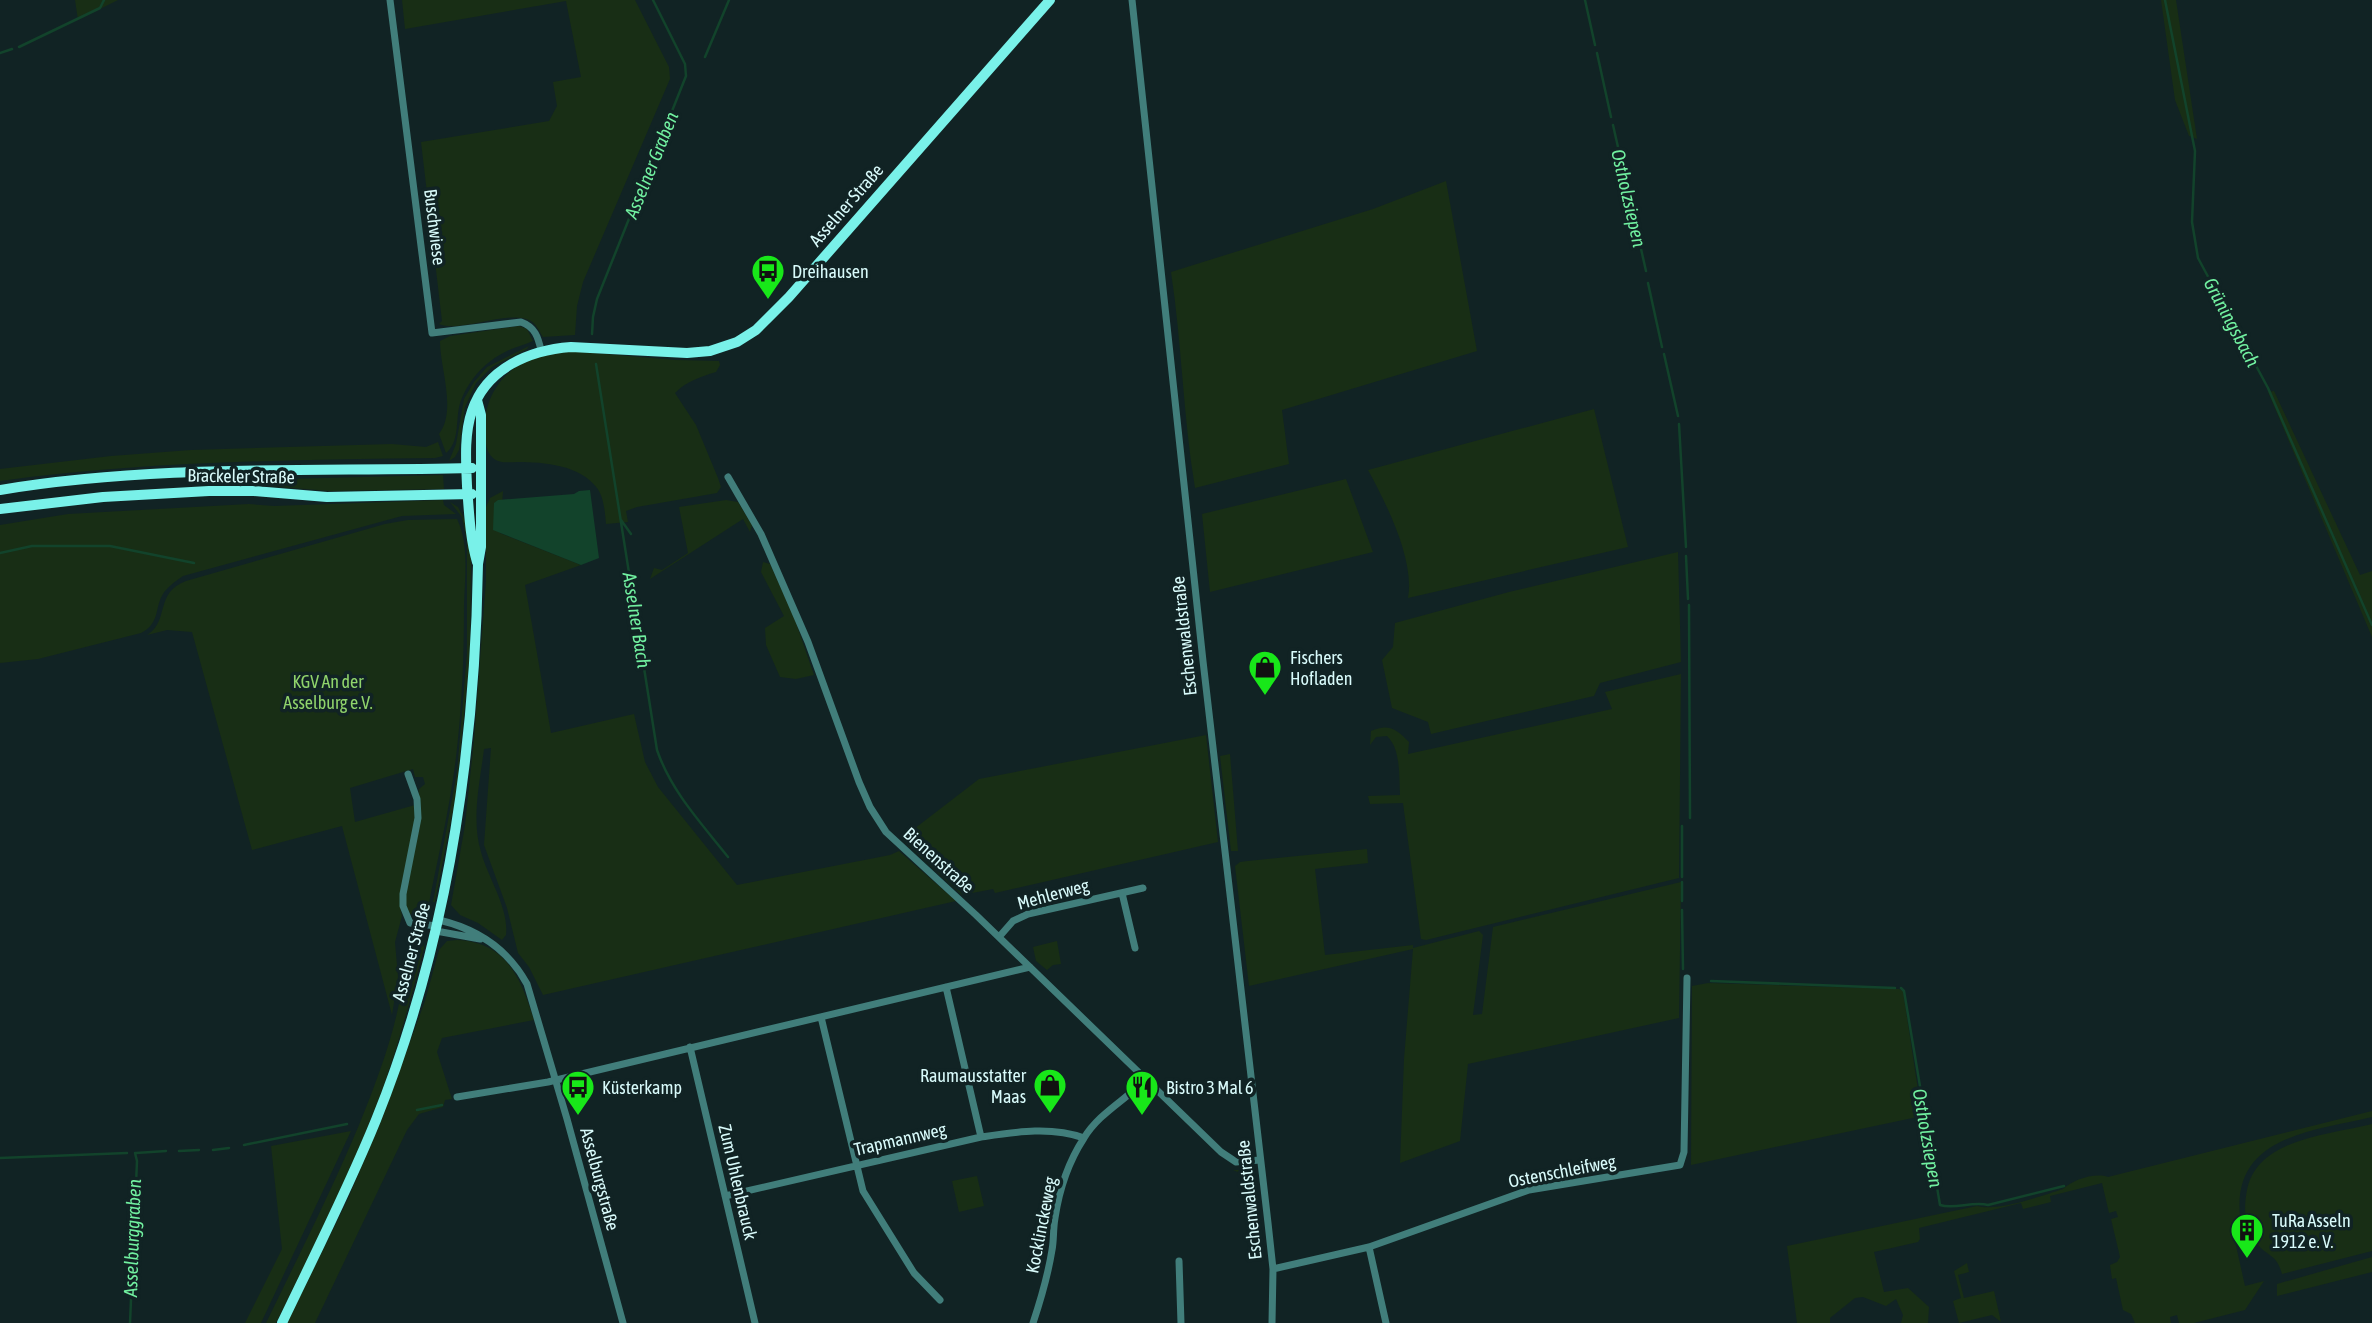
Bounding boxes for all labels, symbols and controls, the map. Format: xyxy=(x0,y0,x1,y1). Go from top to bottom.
water label: Asselner Graben xyxy=(619,108,682,223)
water label: Ostholzsiepen xyxy=(1607,147,1651,249)
street label: Asselner Straße xyxy=(805,160,887,250)
street label: Buschwiese xyxy=(420,188,450,266)
bus stop icon: Dreihausen xyxy=(749,252,787,301)
place label: Dreihausen xyxy=(792,261,869,282)
water label: Grüningsbach xyxy=(2199,274,2265,370)
street label: Brackeler Straße xyxy=(187,465,295,487)
water label: Asselner Bach xyxy=(618,570,655,669)
street label: Eschenwaldstraße xyxy=(1167,575,1201,697)
place label: Fischers Hofladen xyxy=(1290,647,1352,689)
shop icon: Fischers Hofladen xyxy=(1246,648,1284,697)
park label: KGV An der Asselburg e.V. xyxy=(283,671,373,713)
street label: Bienenstraße xyxy=(899,823,979,897)
street label: Mehlerweg xyxy=(1015,874,1091,914)
street label: Asselner Straße xyxy=(388,900,434,1004)
place label: Raumausstatter Maas xyxy=(920,1065,1027,1107)
shop icon: Raumausstatter Maas xyxy=(1031,1066,1069,1115)
bus stop icon: Küsterkamp xyxy=(559,1068,597,1117)
restaurant icon: Bistro 3 Mal 6 xyxy=(1123,1068,1161,1117)
place label: Küsterkamp xyxy=(602,1077,682,1098)
place label: Bistro 3 Mal 6 xyxy=(1166,1077,1254,1098)
water label: Ostholzsiepen xyxy=(1908,1087,1948,1189)
street label: Trapmannweg xyxy=(852,1118,948,1160)
street label: Zum Uhlenbrauck xyxy=(714,1122,762,1242)
street label: Asselburgstraße xyxy=(576,1125,624,1233)
street label: Eschenwaldstraße xyxy=(1232,1139,1266,1261)
street label: Ostenschleifweg xyxy=(1507,1150,1618,1192)
street label: Kocklinckeweg xyxy=(1021,1175,1061,1275)
water label: Asselburggraben xyxy=(119,1179,145,1298)
place label: TuRa Asseln 1912 e. V. xyxy=(2272,1210,2351,1252)
building icon: TuRa Asseln 1912 e. V. xyxy=(2228,1211,2266,1260)

